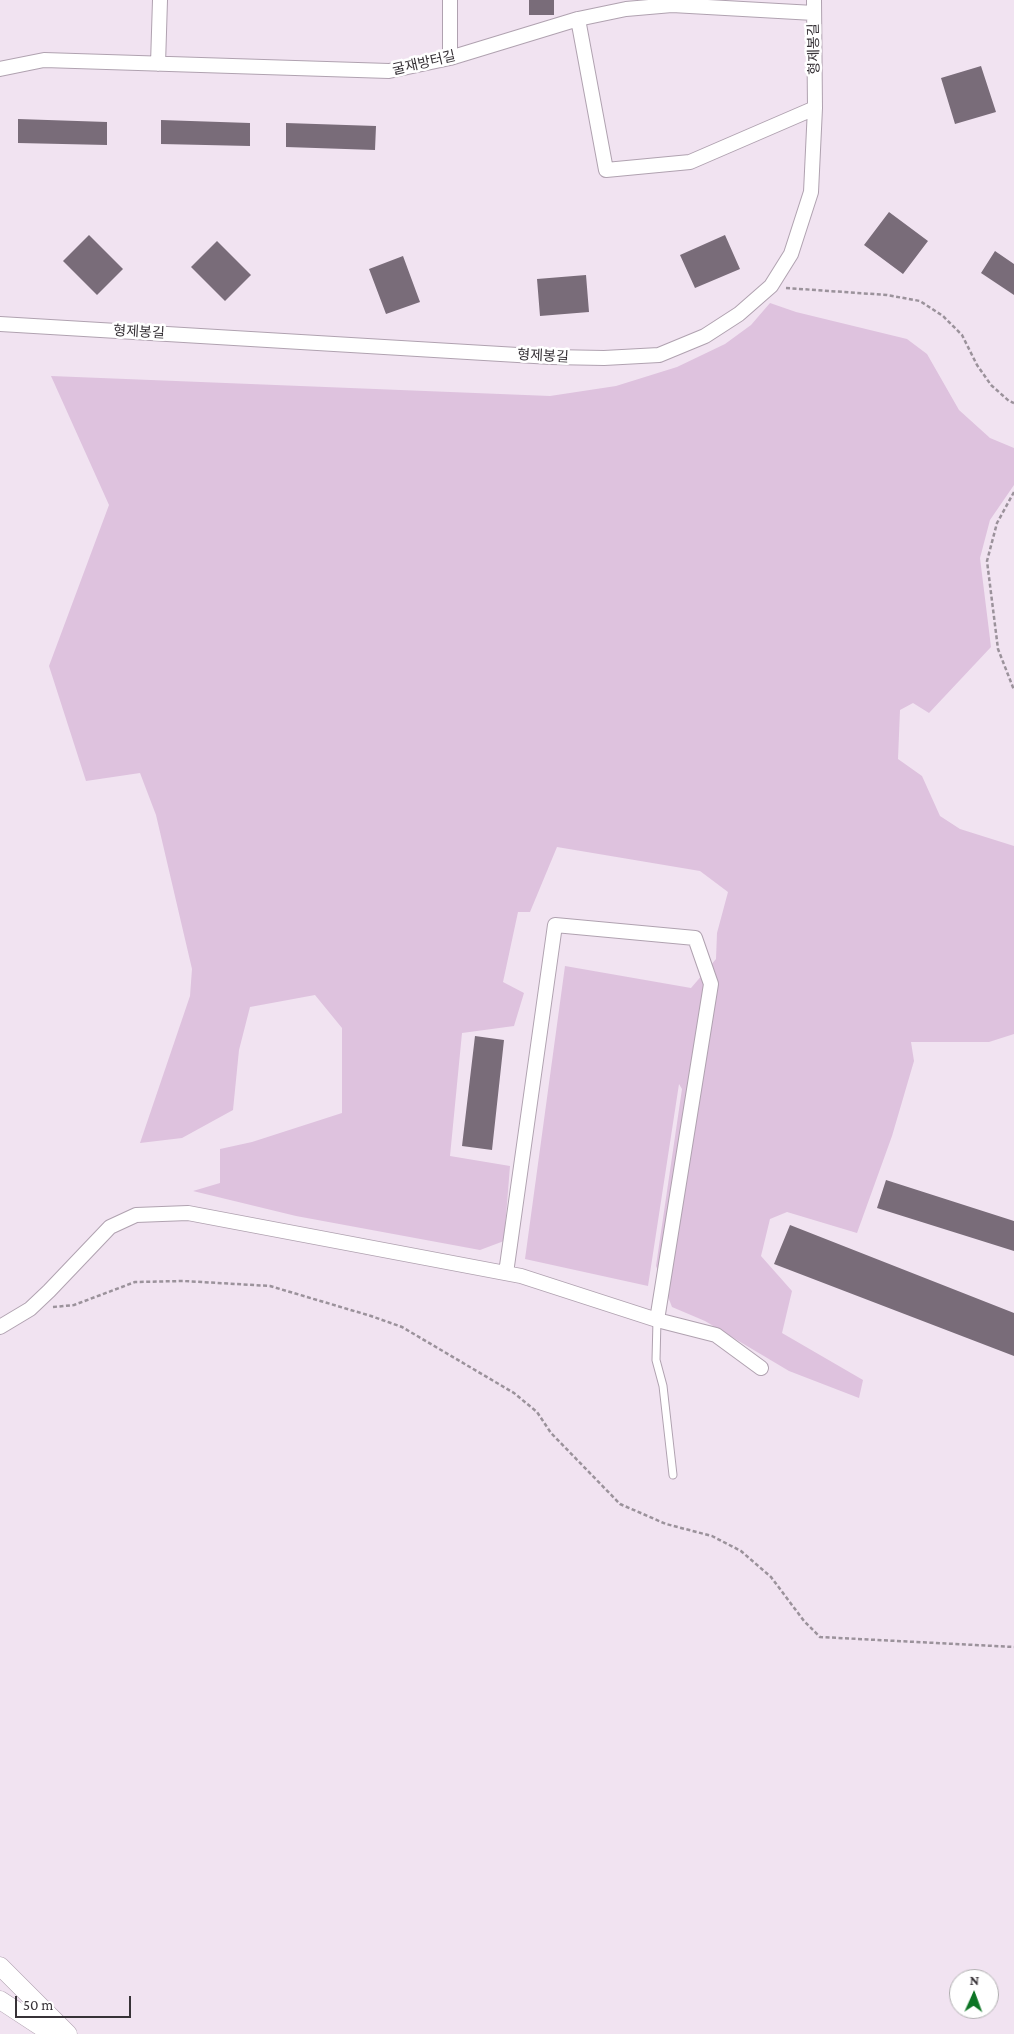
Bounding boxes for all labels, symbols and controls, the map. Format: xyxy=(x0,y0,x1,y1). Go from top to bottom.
street label: 형제봉길 xyxy=(805,23,823,75)
street label: 굴재방터길 xyxy=(391,48,457,78)
street label: 형제봉길 xyxy=(113,322,165,342)
street label: 형제봉길 xyxy=(517,346,569,366)
north arrow xyxy=(949,1969,999,2019)
text: N xyxy=(969,1972,980,1988)
scale bar xyxy=(18,1986,134,2018)
text: 50 m xyxy=(23,1997,53,2013)

